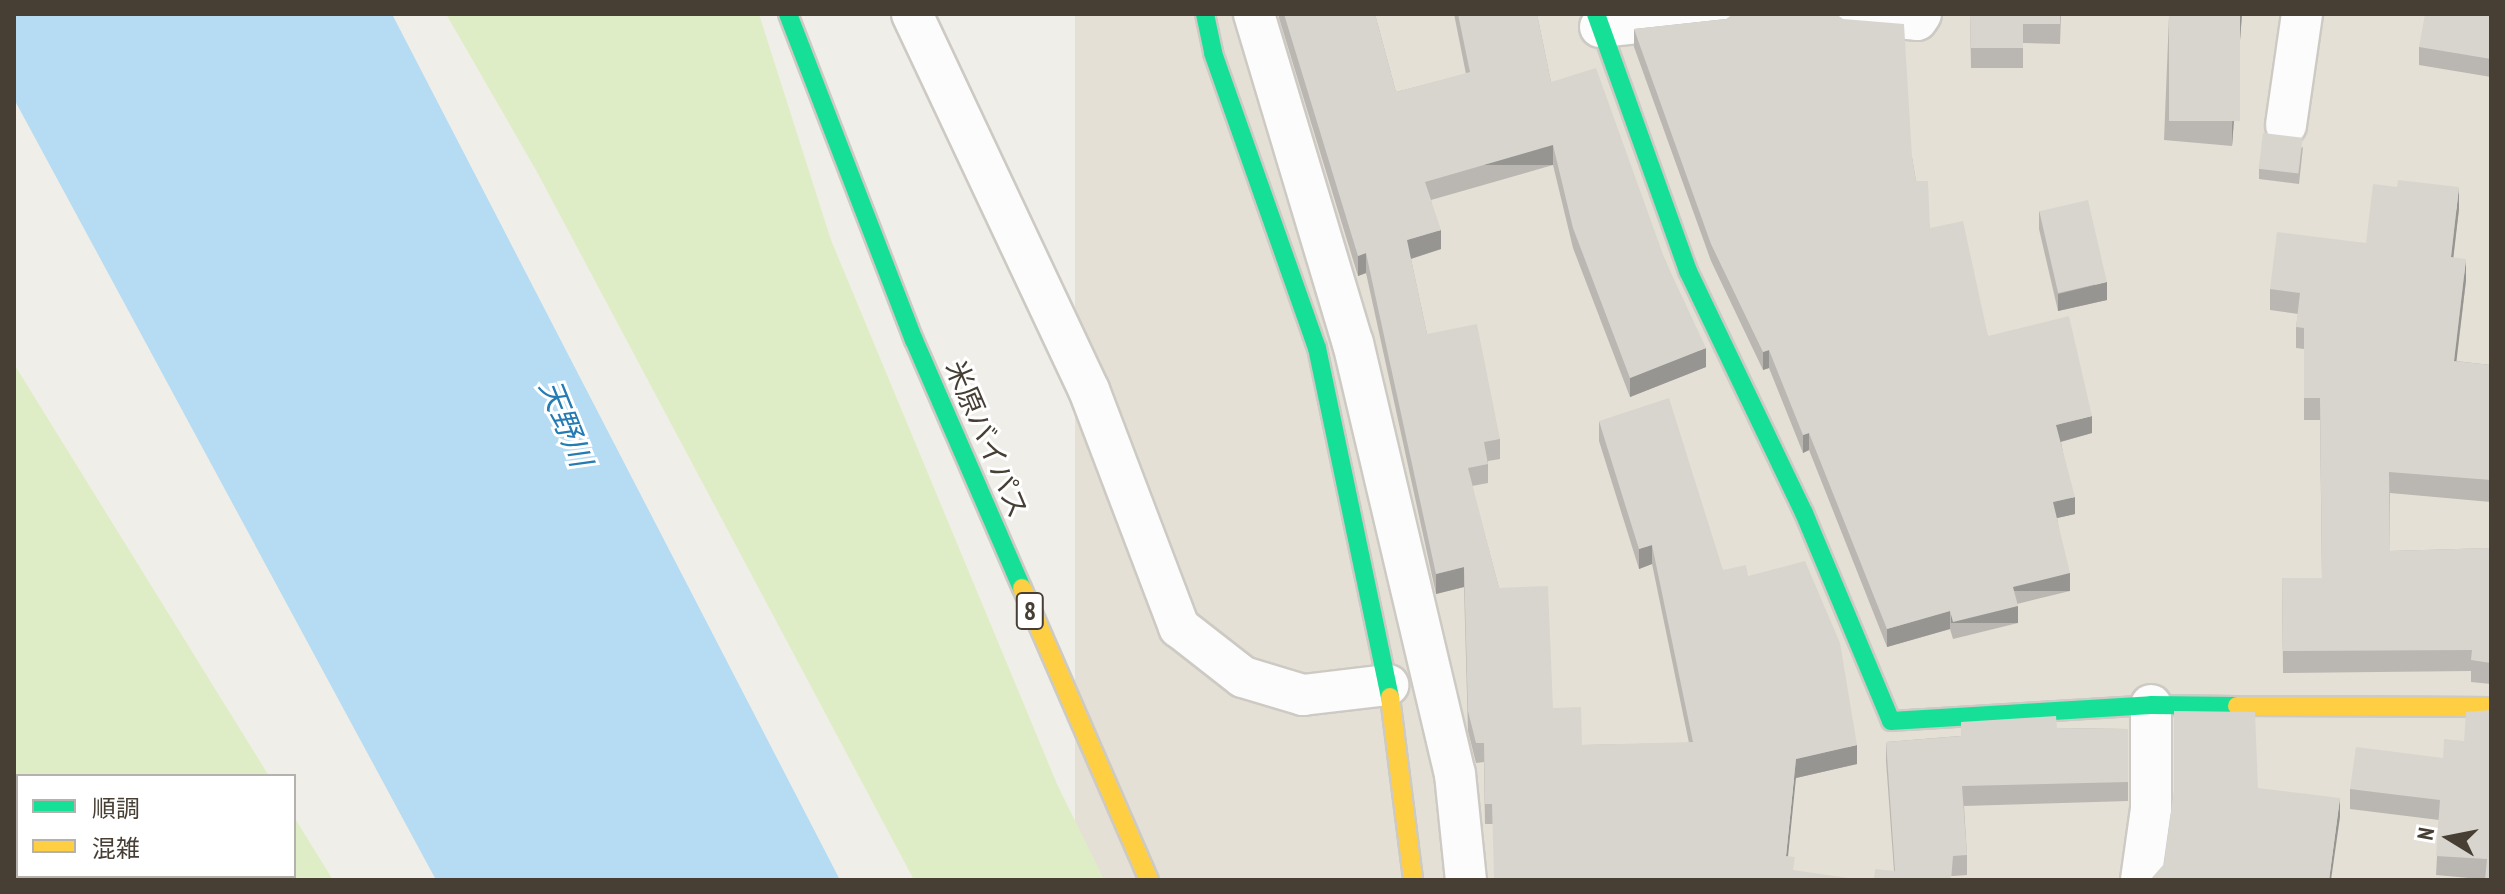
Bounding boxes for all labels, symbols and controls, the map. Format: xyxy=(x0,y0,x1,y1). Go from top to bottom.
street label: 米原バイパス xyxy=(939,355,1035,523)
water label: 天野川 xyxy=(532,375,600,471)
road number: 8 xyxy=(1014,589,1046,633)
legend xyxy=(16,774,296,878)
text: 順調 xyxy=(92,793,140,824)
north arrow xyxy=(2409,798,2489,878)
text: N xyxy=(2411,826,2440,842)
text: 混雑 xyxy=(92,833,140,864)

